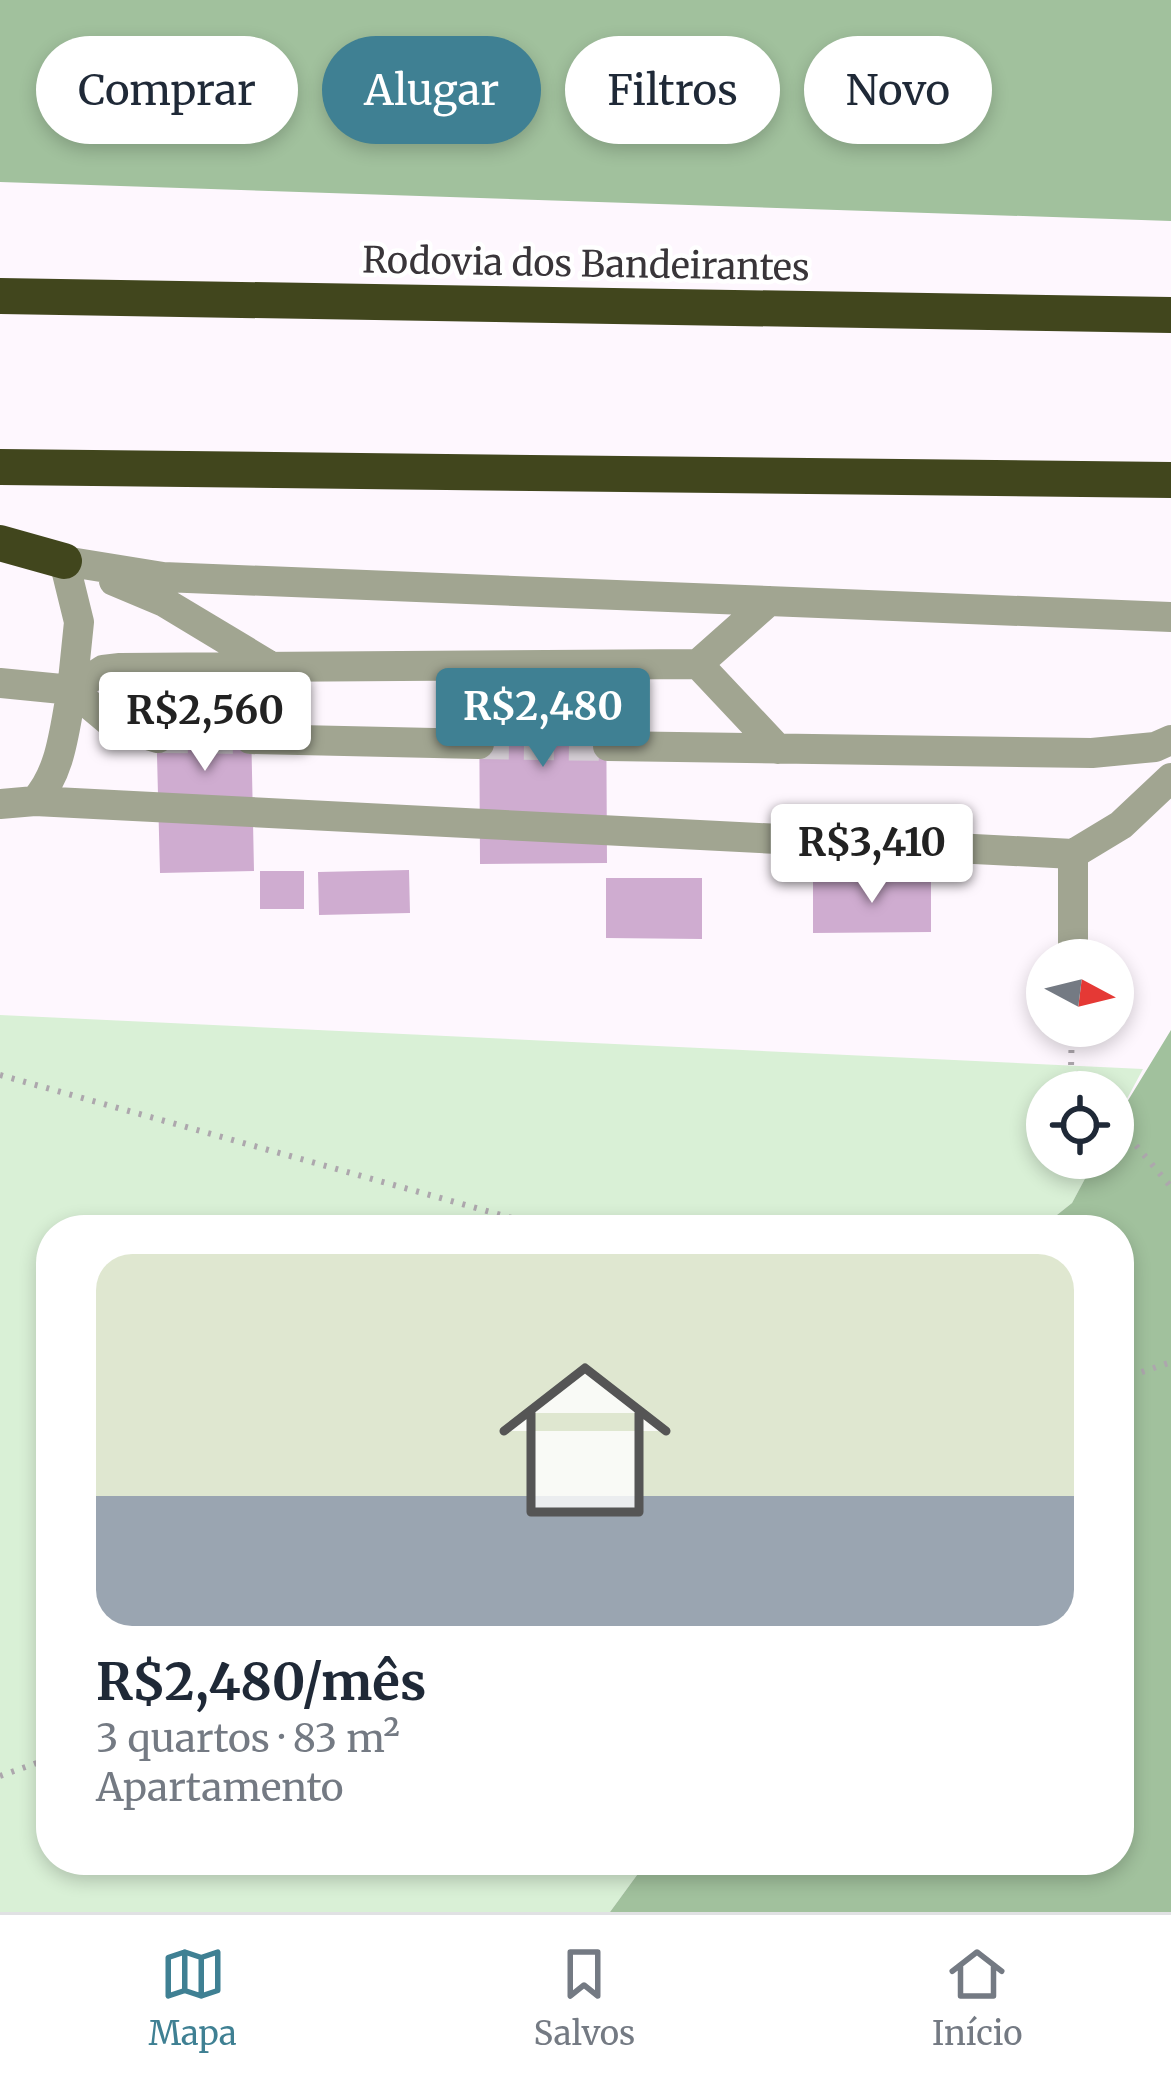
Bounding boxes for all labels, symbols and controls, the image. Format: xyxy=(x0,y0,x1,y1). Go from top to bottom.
chip: Comprar xyxy=(36,36,298,144)
chip: Alugar xyxy=(322,36,541,144)
chip: Filtros xyxy=(565,36,780,144)
chip: Novo xyxy=(804,36,992,144)
street label: Rodovia dos Bandeirantes xyxy=(362,238,810,290)
pin: R$2,480 xyxy=(432,668,654,770)
pin: R$2,560 xyxy=(94,672,316,774)
text: R$2,480 xyxy=(463,682,623,731)
text: R$2,560 xyxy=(126,686,284,735)
pin: R$3,410 xyxy=(761,804,983,906)
text: R$3,410 xyxy=(798,818,946,867)
north arrow xyxy=(1026,939,1134,1047)
map controls xyxy=(1026,939,1134,1179)
button: locate xyxy=(1026,1071,1134,1179)
icon: home xyxy=(477,1332,693,1548)
text: R$2,480/mês xyxy=(96,1650,426,1714)
text: 3 quartos · 83 m² xyxy=(96,1714,400,1763)
text: Apartamento xyxy=(96,1763,344,1812)
tab: Mapa xyxy=(148,1941,237,2054)
tab: Salvos xyxy=(534,1941,635,2054)
tab: Início xyxy=(932,1941,1023,2054)

